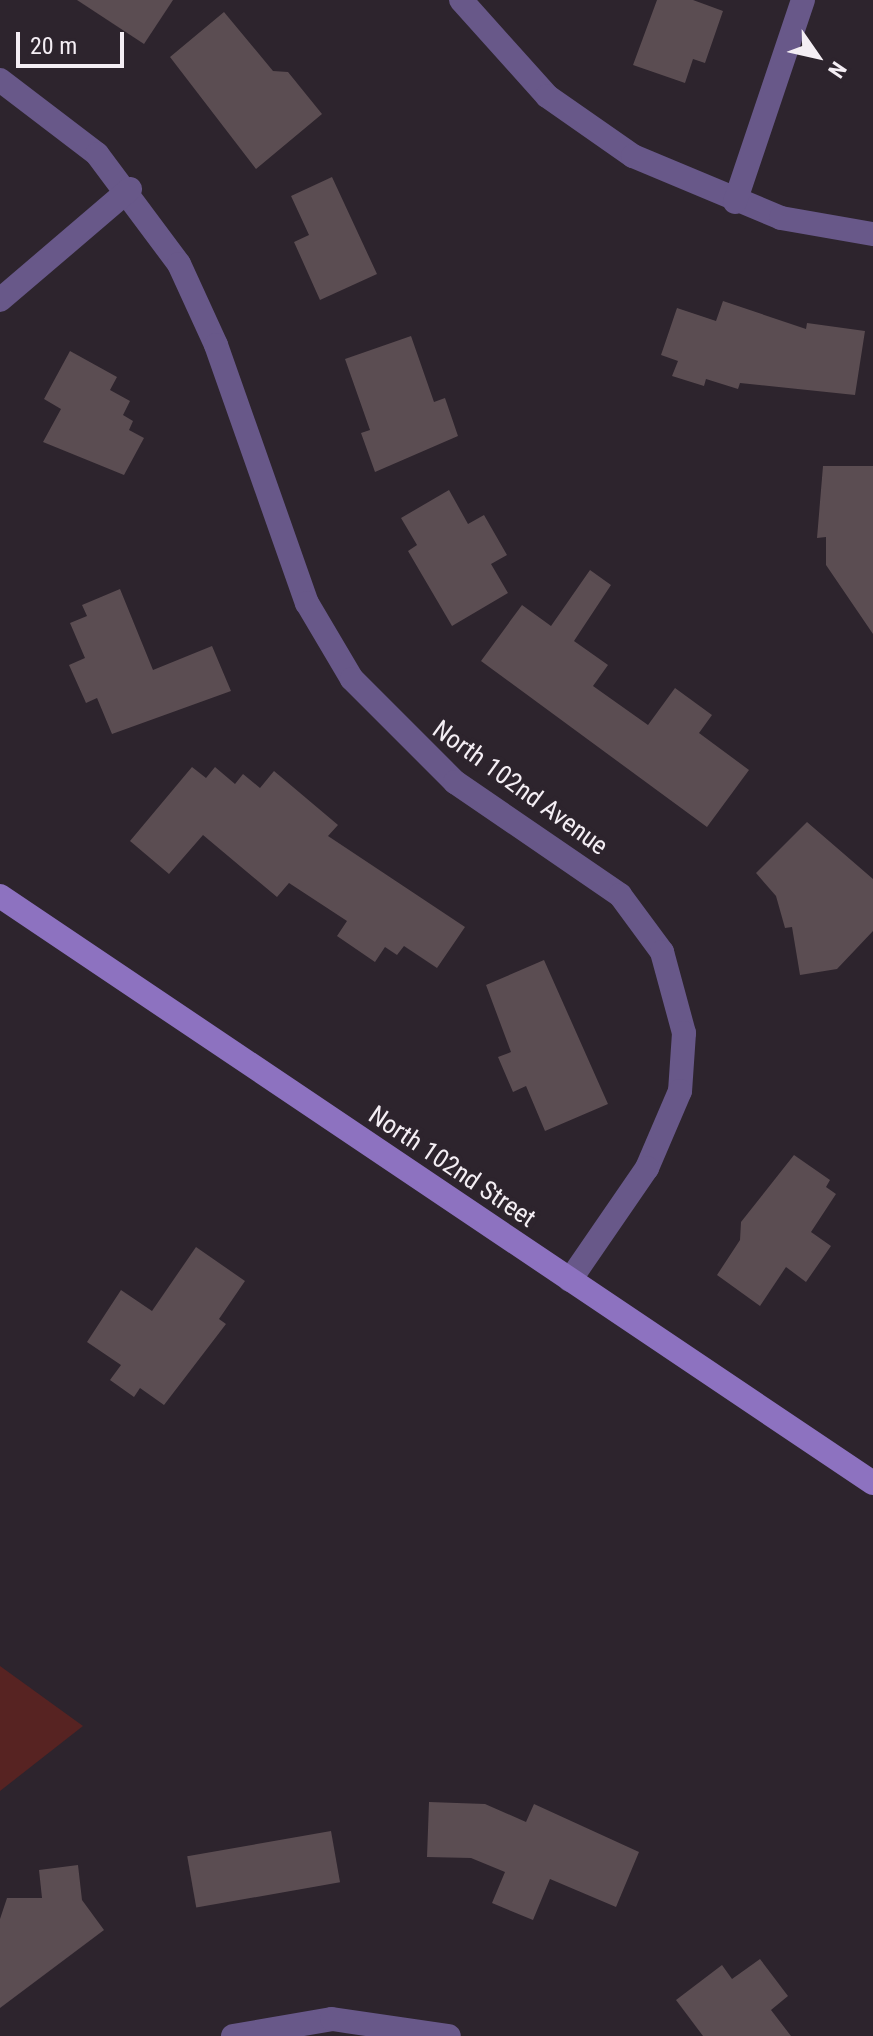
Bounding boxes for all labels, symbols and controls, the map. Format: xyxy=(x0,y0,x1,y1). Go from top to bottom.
scale bar xyxy=(20,16,128,66)
north arrow xyxy=(777,16,857,96)
text: 20 m xyxy=(30,32,77,60)
text: N xyxy=(823,57,851,82)
street label: North 102nd Avenue xyxy=(426,714,614,862)
street label: North 102nd Street xyxy=(363,1100,541,1234)

